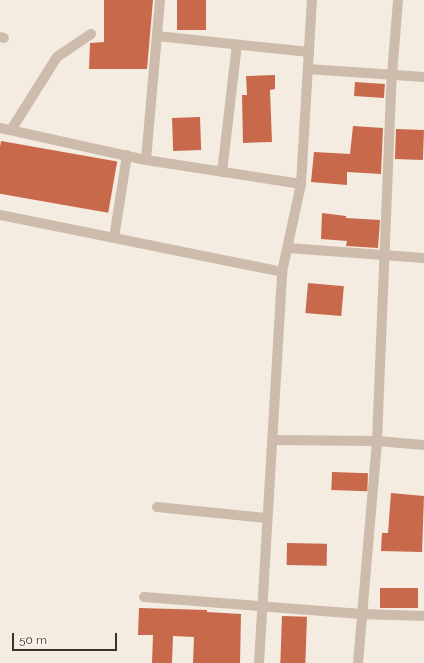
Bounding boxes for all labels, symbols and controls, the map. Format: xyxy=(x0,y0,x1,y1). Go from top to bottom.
scale bar xyxy=(14,625,119,651)
text: 50 m xyxy=(19,633,47,647)

